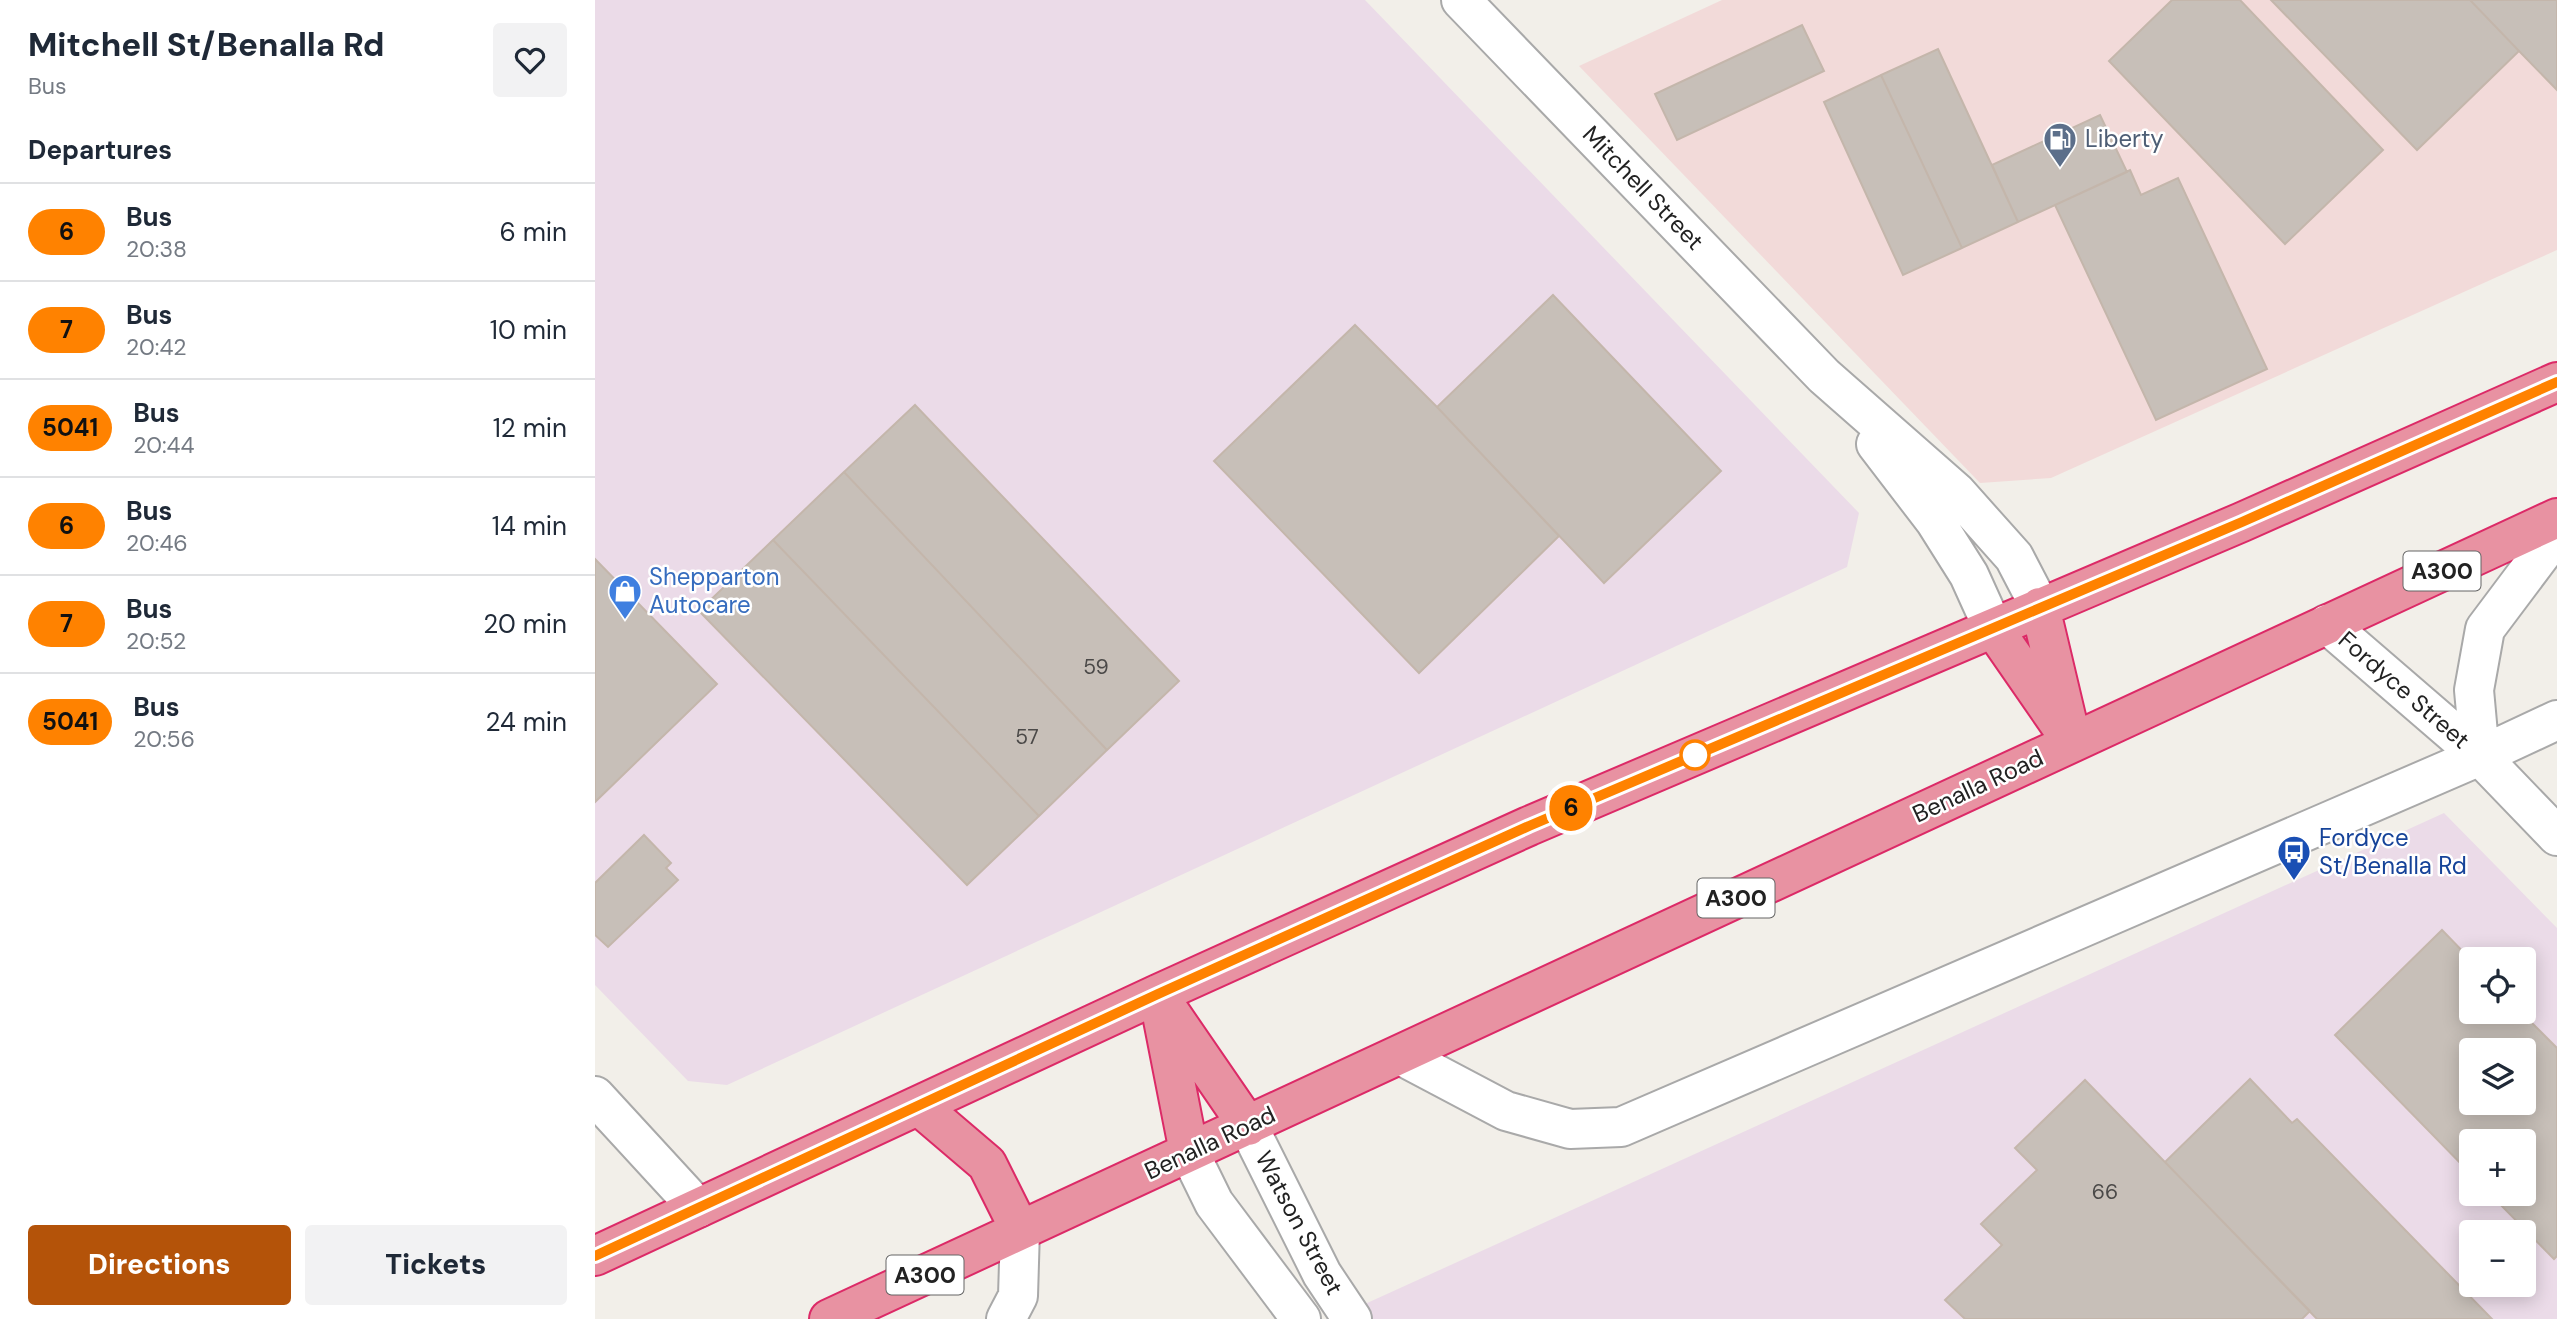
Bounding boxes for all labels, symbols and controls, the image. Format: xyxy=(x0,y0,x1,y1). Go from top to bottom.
text: Mitchell St/Benalla Rd xyxy=(28,23,385,66)
button: heart xyxy=(493,23,567,97)
text: Bus xyxy=(28,71,67,101)
street label: Mitchell Street xyxy=(1576,119,1711,256)
fuel station icon: Liberty xyxy=(2041,120,2079,169)
place label: Liberty xyxy=(2085,123,2164,154)
text: Departures xyxy=(28,133,172,167)
text: Bus xyxy=(126,200,172,234)
text: 6 min xyxy=(499,215,567,249)
text: 6 xyxy=(59,216,74,247)
text: 20:38 xyxy=(126,234,187,264)
text: Bus xyxy=(126,298,172,332)
text: 10 min xyxy=(490,313,567,347)
text: 7 xyxy=(60,314,73,345)
text: 20:42 xyxy=(126,332,187,362)
text: Bus xyxy=(133,396,180,430)
text: 12 min xyxy=(493,411,567,445)
text: 5041 xyxy=(42,412,98,443)
text: 20:44 xyxy=(133,430,195,460)
text: Bus xyxy=(126,494,172,528)
text: 14 min xyxy=(492,509,567,543)
text: 6 xyxy=(59,510,74,541)
text: 20:46 xyxy=(126,528,188,558)
road number: A300 xyxy=(2403,552,2480,590)
place label: Shepparton Autocare xyxy=(649,561,779,620)
shop icon: Shepparton Autocare xyxy=(606,572,644,621)
text: Bus xyxy=(126,592,172,626)
text: 20 min xyxy=(483,607,567,641)
text: 7 xyxy=(60,608,73,639)
street label: Fordyce Street xyxy=(2332,624,2476,755)
text: 20:52 xyxy=(126,626,186,656)
house number: 59 xyxy=(1083,653,1109,681)
text: Bus xyxy=(133,690,180,724)
text: 24 min xyxy=(485,705,567,739)
text: 5041 xyxy=(42,706,98,737)
house number: 57 xyxy=(1015,723,1039,751)
text: 20:56 xyxy=(133,724,195,754)
unlabelled marker xyxy=(1680,740,1710,770)
street label: Benalla Road xyxy=(1907,742,2048,829)
line badge: 6 xyxy=(1548,785,1594,831)
text: 6 xyxy=(1563,792,1579,823)
place label: Fordyce St/Benalla Rd xyxy=(2319,822,2467,881)
bus stop icon: Fordyce St/Benalla Rd xyxy=(2275,833,2313,882)
road number: A300 xyxy=(1697,878,1775,917)
map controls xyxy=(2459,947,2536,1297)
button: locate xyxy=(2459,947,2536,1024)
button: layers xyxy=(2459,1038,2536,1115)
street label: Benalla Road xyxy=(1139,1099,1280,1186)
button: + xyxy=(2459,1129,2536,1206)
street label: Watson Street xyxy=(1249,1145,1350,1300)
house number: 66 xyxy=(2092,1178,2118,1206)
button: − xyxy=(2459,1220,2536,1297)
button: Directions xyxy=(28,1225,291,1305)
button: Tickets xyxy=(305,1225,567,1305)
road number: A300 xyxy=(887,1256,963,1294)

